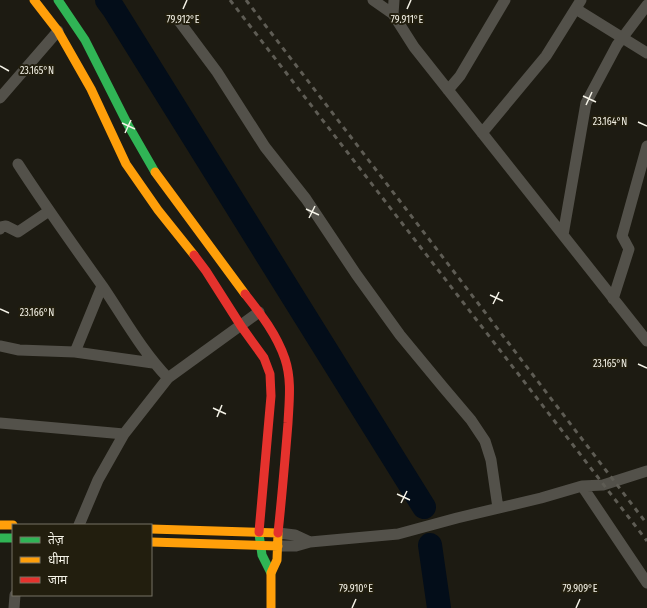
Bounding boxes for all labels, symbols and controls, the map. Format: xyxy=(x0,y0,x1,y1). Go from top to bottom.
text: 79.912°E xyxy=(166,14,200,26)
text: 79.911°E xyxy=(391,14,423,26)
text: 23.165°N xyxy=(20,65,54,77)
text: 23.164°N xyxy=(593,116,627,128)
text: 23.166°N xyxy=(20,307,54,319)
text: 23.165°N xyxy=(593,358,627,370)
legend xyxy=(12,524,152,596)
text: तेज़ xyxy=(48,532,65,547)
text: धीमा xyxy=(48,552,70,567)
text: जाम xyxy=(48,573,68,587)
text: 79.910°E xyxy=(339,583,373,595)
text: 79.909°E xyxy=(563,583,598,595)

